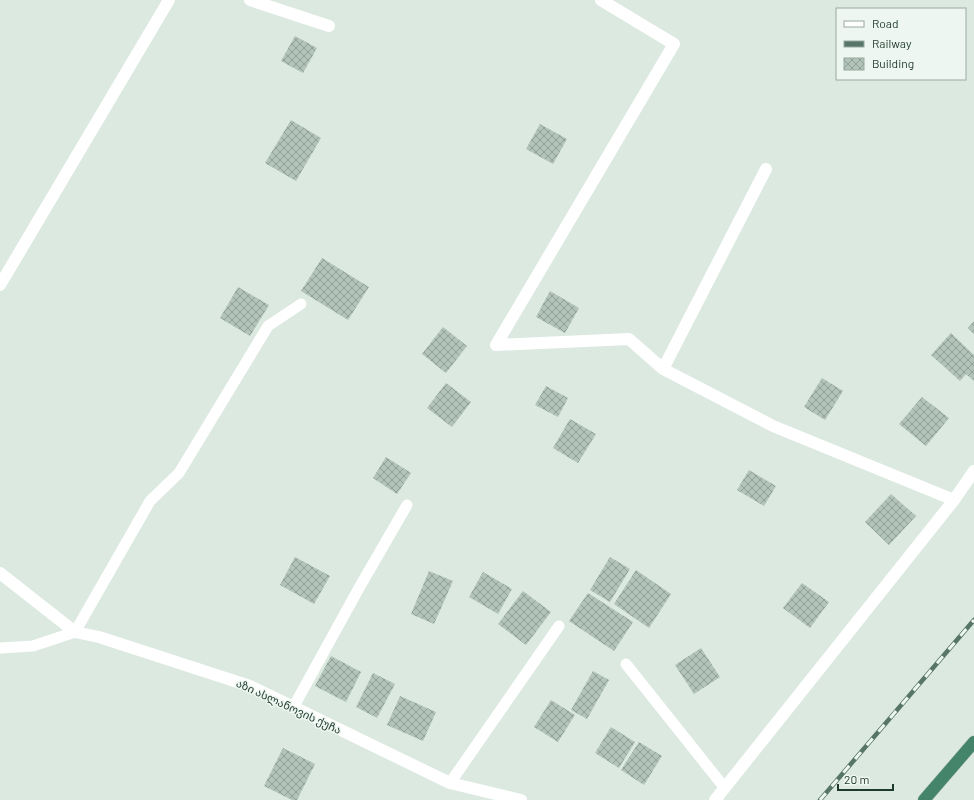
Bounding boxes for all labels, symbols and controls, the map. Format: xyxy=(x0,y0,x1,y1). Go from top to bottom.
legend xyxy=(836,8,966,80)
text: Road xyxy=(872,16,899,30)
text: Railway xyxy=(872,36,912,50)
text: Building xyxy=(872,56,914,70)
street label: აზი ასლანოვის ქუჩა xyxy=(234,676,344,737)
scale bar xyxy=(838,766,893,792)
text: 20 m xyxy=(844,772,870,786)

